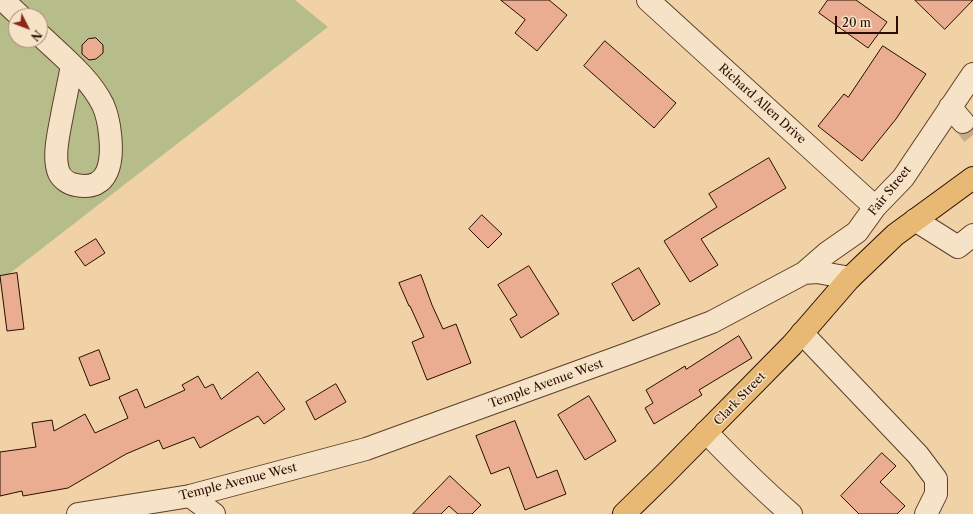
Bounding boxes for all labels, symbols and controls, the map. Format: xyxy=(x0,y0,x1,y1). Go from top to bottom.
north arrow xyxy=(8,8,48,48)
scale bar xyxy=(837,8,900,34)
text: 20 m xyxy=(842,15,871,30)
text: N xyxy=(28,27,45,44)
street label: Richard Allen Drive xyxy=(715,61,809,147)
street label: Fair Street xyxy=(866,163,914,219)
street label: Temple Avenue West xyxy=(487,357,605,411)
street label: Clark Street xyxy=(711,369,769,429)
street label: Temple Avenue West xyxy=(178,460,298,504)

